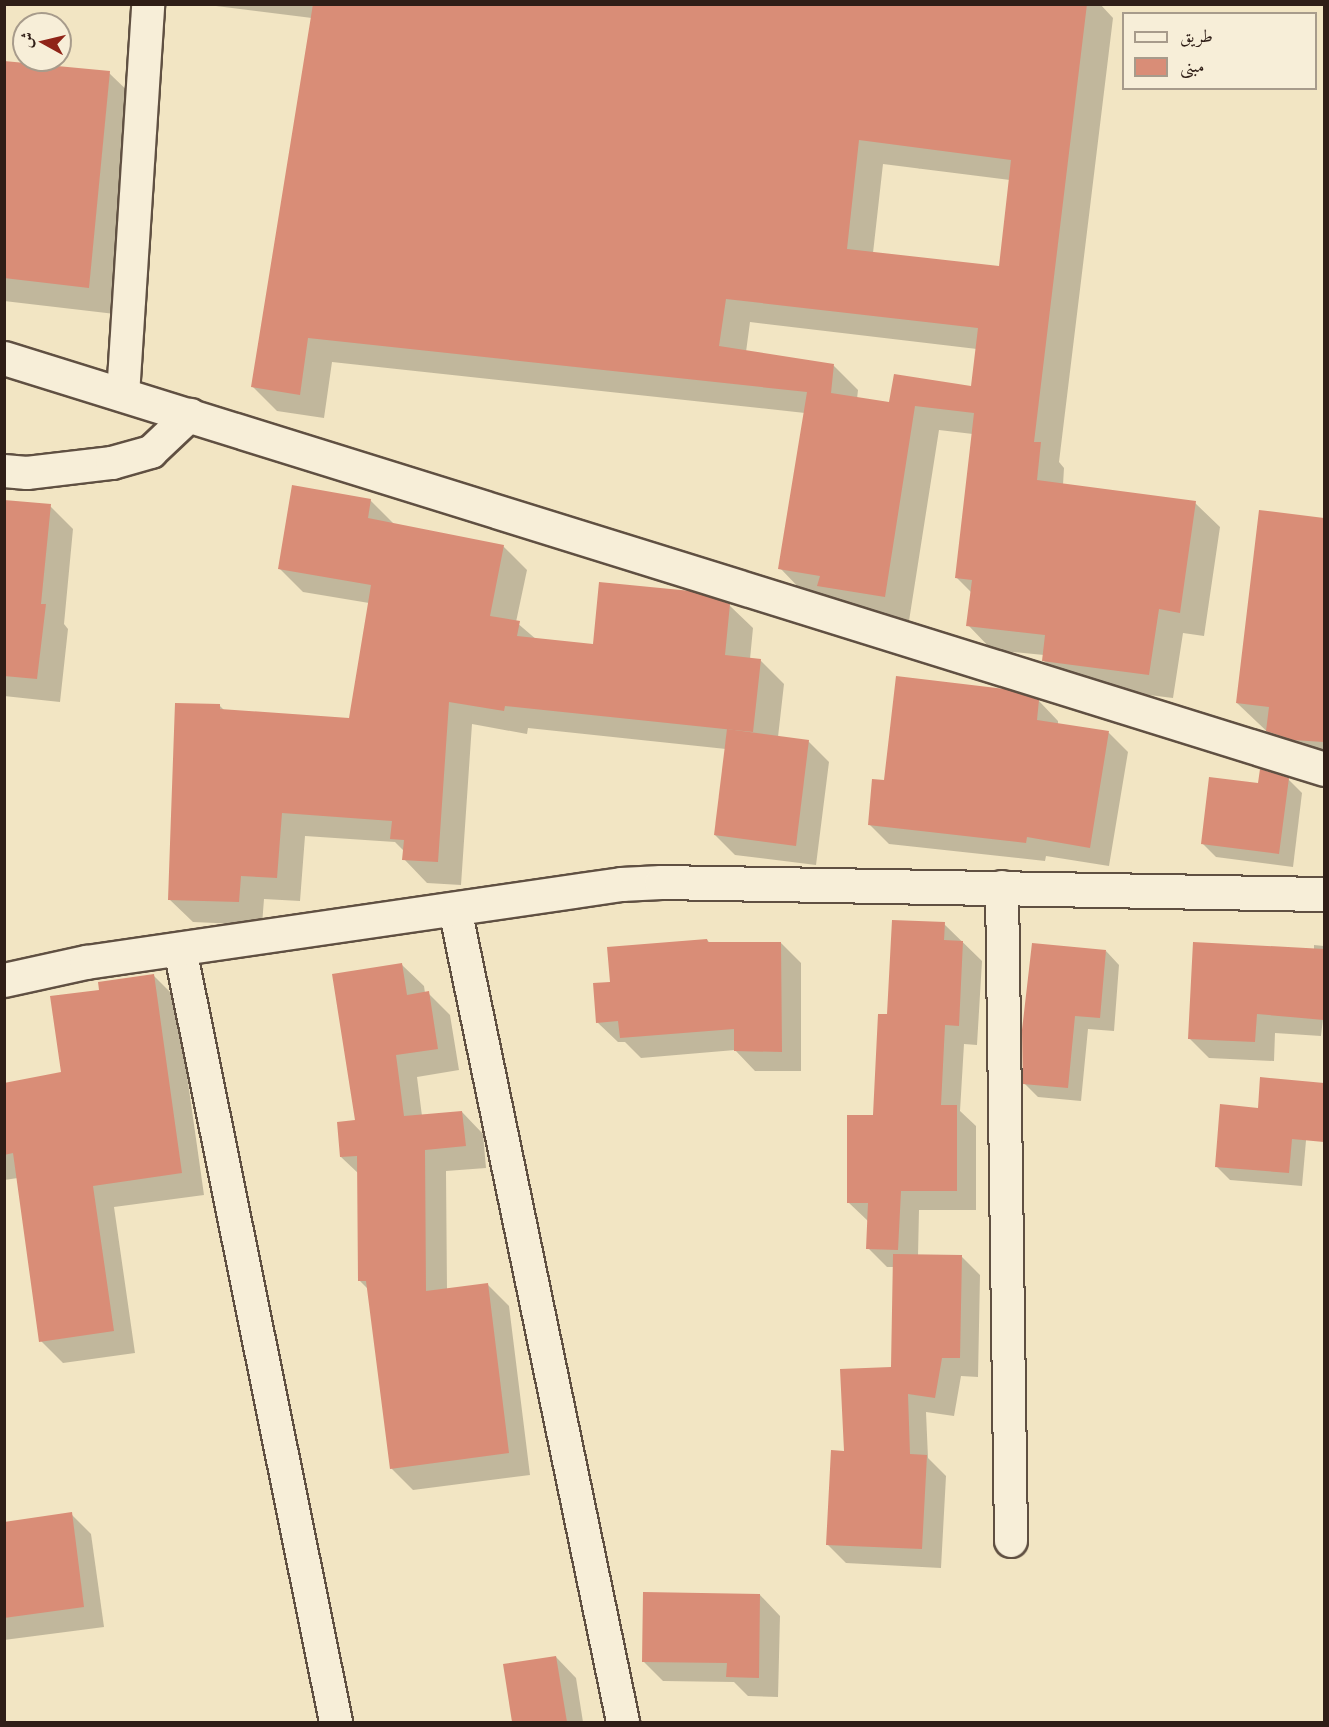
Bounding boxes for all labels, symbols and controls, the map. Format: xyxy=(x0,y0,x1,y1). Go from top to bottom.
north arrow xyxy=(12,12,72,72)
legend xyxy=(1122,12,1317,90)
text: طريق xyxy=(1180,25,1213,47)
text: ش xyxy=(15,31,37,49)
text: مبنى xyxy=(1180,55,1205,77)

